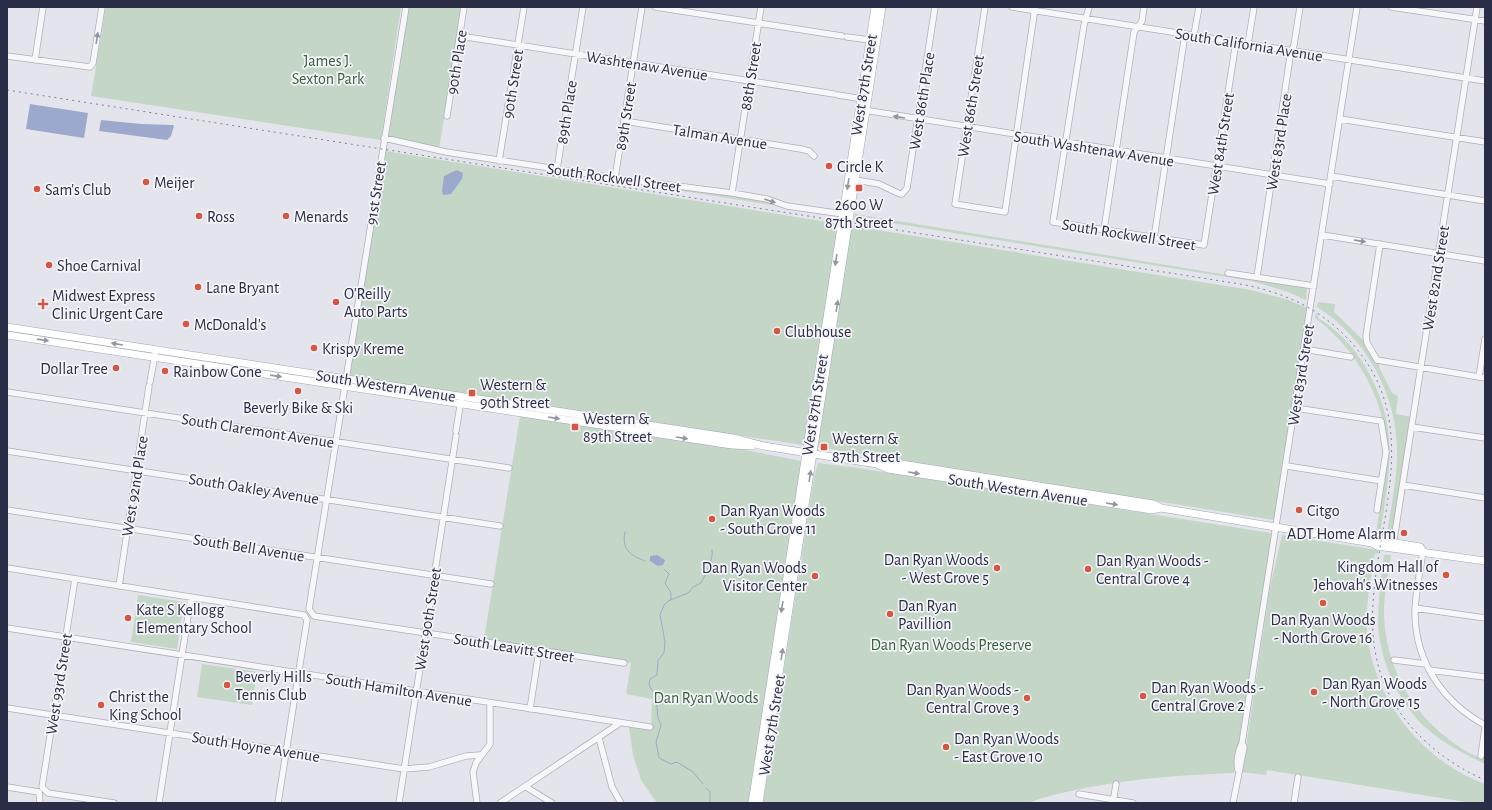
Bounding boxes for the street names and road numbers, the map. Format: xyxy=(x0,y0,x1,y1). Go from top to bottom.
street label: South California Avenue xyxy=(1174,25,1324,65)
street label: 90th Place xyxy=(444,29,470,96)
street label: West 87th Street xyxy=(848,33,880,137)
street label: 88th Street xyxy=(738,41,764,111)
street label: 90th Street xyxy=(500,48,526,120)
street label: Washtenaw Avenue xyxy=(585,48,709,83)
street label: West 86th Place xyxy=(906,51,938,151)
street label: West 86th Street xyxy=(955,54,987,159)
street label: 89th Place xyxy=(554,79,580,145)
street label: 89th Street xyxy=(613,81,639,151)
street label: West 84th Street xyxy=(1205,92,1237,197)
street label: West 83rd Place xyxy=(1263,92,1295,192)
street label: Talman Avenue xyxy=(671,122,768,152)
street label: South Washtenaw Avenue xyxy=(1013,128,1175,170)
street label: 91st Street xyxy=(363,160,389,226)
street label: South Rockwell Street xyxy=(546,161,682,195)
street label: South Rockwell Street xyxy=(1061,217,1197,253)
street label: West 82nd Street xyxy=(1420,224,1452,332)
street label: West 83rd Street xyxy=(1285,323,1317,427)
street label: West 87th Street xyxy=(799,353,831,457)
street label: South Western Avenue xyxy=(315,367,457,405)
street label: South Claremont Avenue xyxy=(180,411,335,451)
street label: West 92nd Place xyxy=(119,435,151,538)
street label: South Oakley Avenue xyxy=(187,471,320,508)
street label: South Western Avenue xyxy=(947,471,1089,509)
street label: South Bell Avenue xyxy=(192,531,306,565)
street label: West 90th Street xyxy=(412,566,444,672)
street label: South Leavitt Street xyxy=(453,631,575,665)
street label: West 93rd Street xyxy=(43,632,75,736)
street label: South Hamilton Avenue xyxy=(325,671,473,709)
street label: West 87th Street xyxy=(756,673,788,777)
street label: South Hoyne Avenue xyxy=(191,729,321,766)

